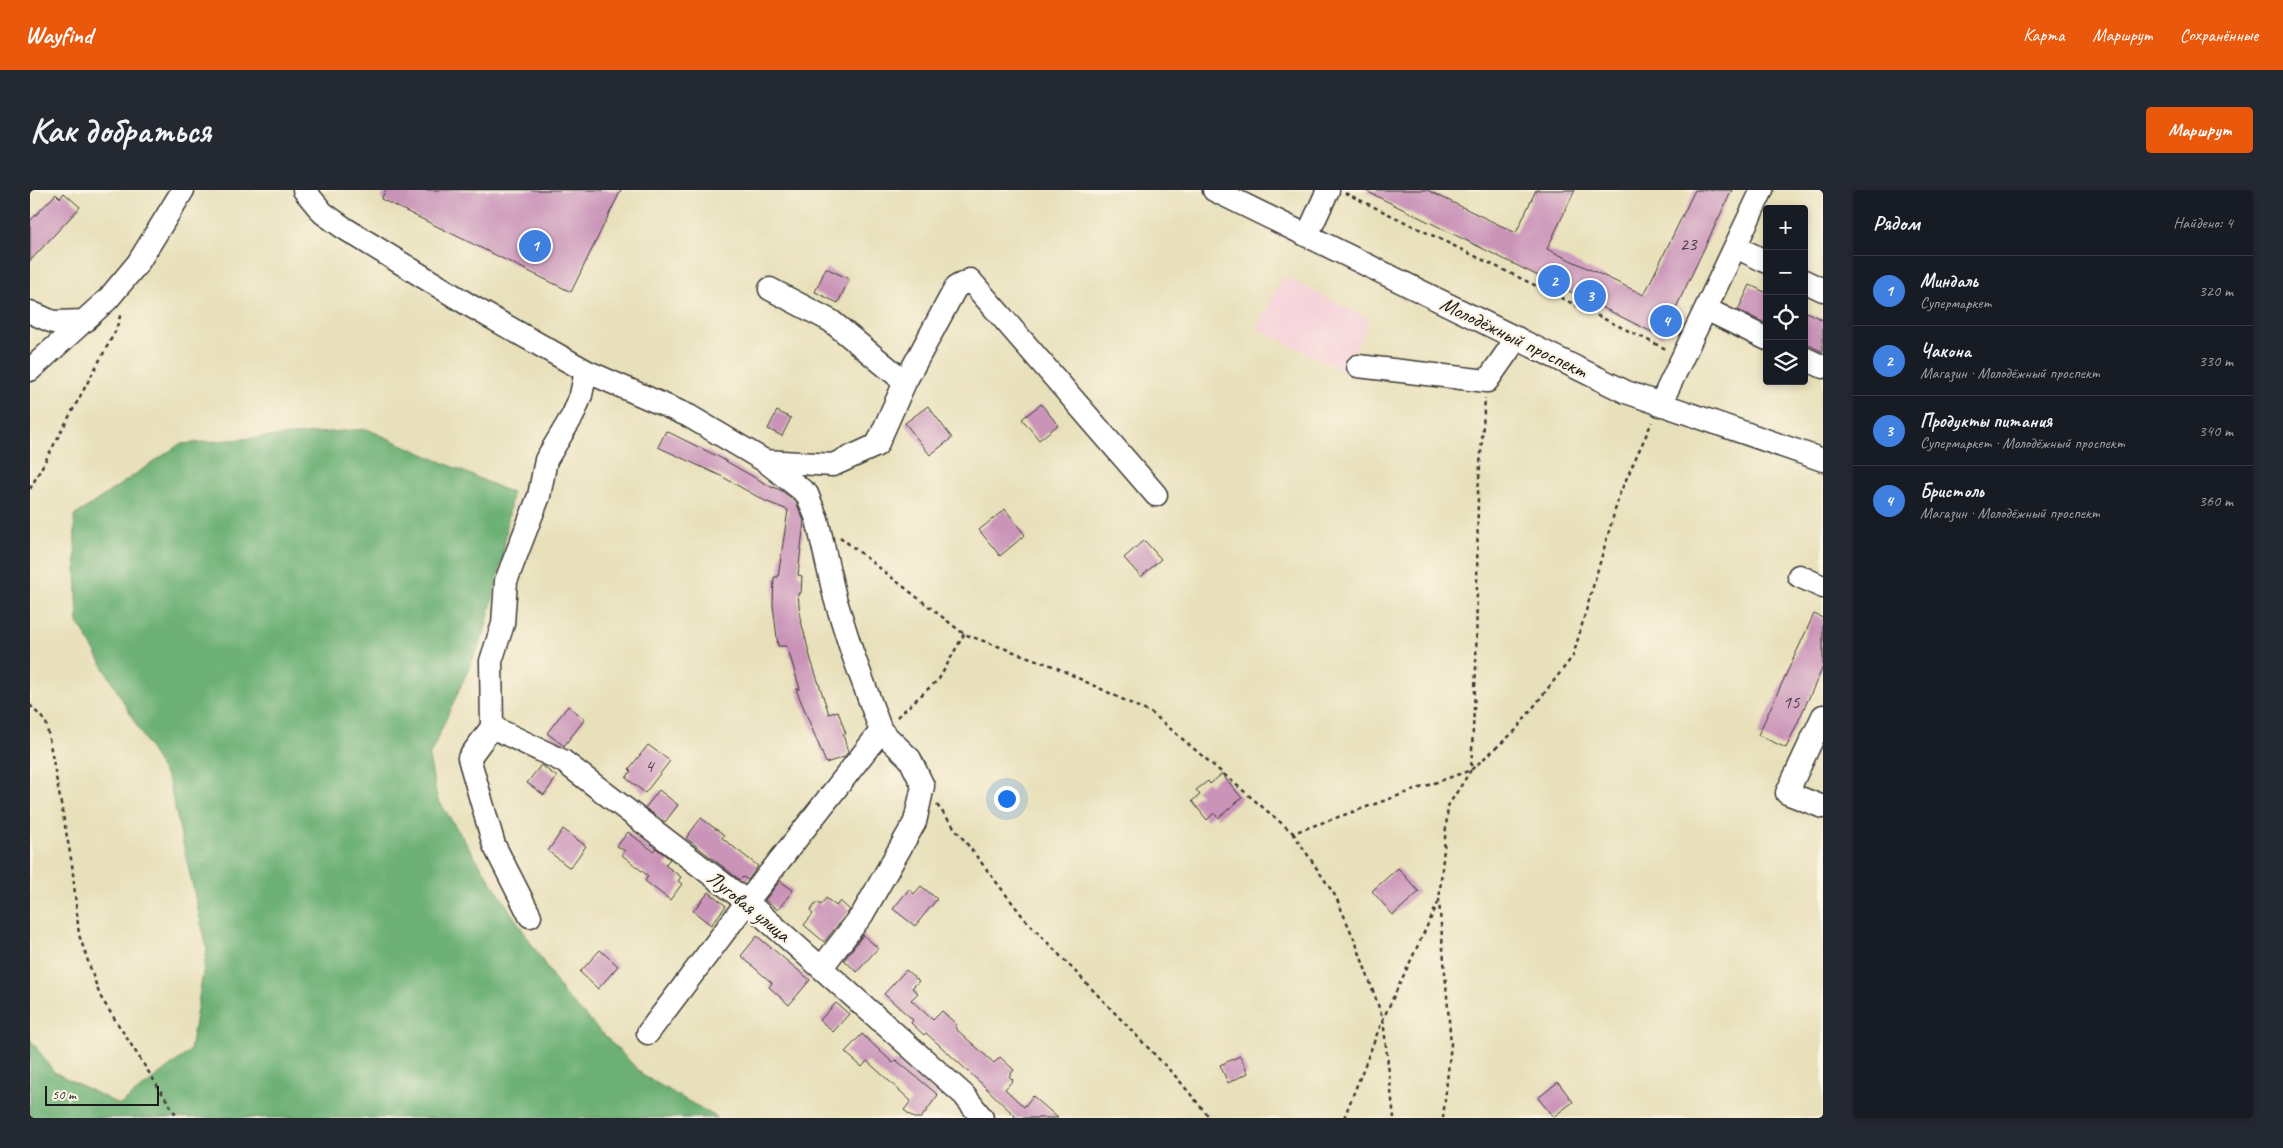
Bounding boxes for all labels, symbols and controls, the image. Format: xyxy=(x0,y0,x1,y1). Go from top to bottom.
text: Wayfind xyxy=(25,20,92,50)
text: Карта xyxy=(2023,24,2064,46)
text: Маршрут xyxy=(2092,24,2152,46)
text: Сохранённые xyxy=(2180,24,2258,46)
button: Маршрут xyxy=(2146,107,2253,153)
text: Как добраться xyxy=(30,108,211,153)
map controls xyxy=(1763,205,1808,385)
button: + xyxy=(1763,205,1808,250)
text: Рядом xyxy=(1873,210,1920,236)
text: Найдено: 4 xyxy=(2173,213,2233,233)
pin: 1 xyxy=(519,227,551,265)
house number: 23 xyxy=(1679,232,1698,256)
button: − xyxy=(1763,250,1808,295)
pin: 2 xyxy=(1538,262,1570,300)
text: Миндаль xyxy=(1920,269,1978,293)
pin: 3 xyxy=(1574,277,1606,315)
text: 1 xyxy=(1885,281,1893,301)
text: 320 m xyxy=(2199,281,2233,301)
street label: Молодёжный проспект xyxy=(1436,290,1593,384)
text: Супермаркет xyxy=(1920,293,1991,313)
button: locate xyxy=(1763,295,1808,340)
pin: 4 xyxy=(1650,302,1682,340)
text: Чакона xyxy=(1920,339,1971,363)
button: layers xyxy=(1763,340,1808,385)
text: 2 xyxy=(1885,351,1893,371)
text: 330 m xyxy=(2199,351,2233,371)
text: Магазин · Молодёжный проспект xyxy=(1920,363,2100,383)
text: Продукты питания xyxy=(1920,409,2052,433)
text: 3 xyxy=(1885,421,1893,441)
text: 340 m xyxy=(2199,421,2233,441)
text: Супермаркет · Молодёжный проспект xyxy=(1920,433,2125,453)
text: Бристоль xyxy=(1920,479,1984,503)
text: 4 xyxy=(1885,491,1893,511)
text: 360 m xyxy=(2199,491,2233,511)
text: Магазин · Молодёжный проспект xyxy=(1920,503,2100,523)
house number: 15 xyxy=(1782,690,1801,714)
house number: 4 xyxy=(645,754,656,778)
your location xyxy=(994,786,1020,812)
street label: Луговая улица xyxy=(702,864,797,949)
scale bar xyxy=(45,1083,159,1106)
text: 50 m xyxy=(52,1086,76,1103)

